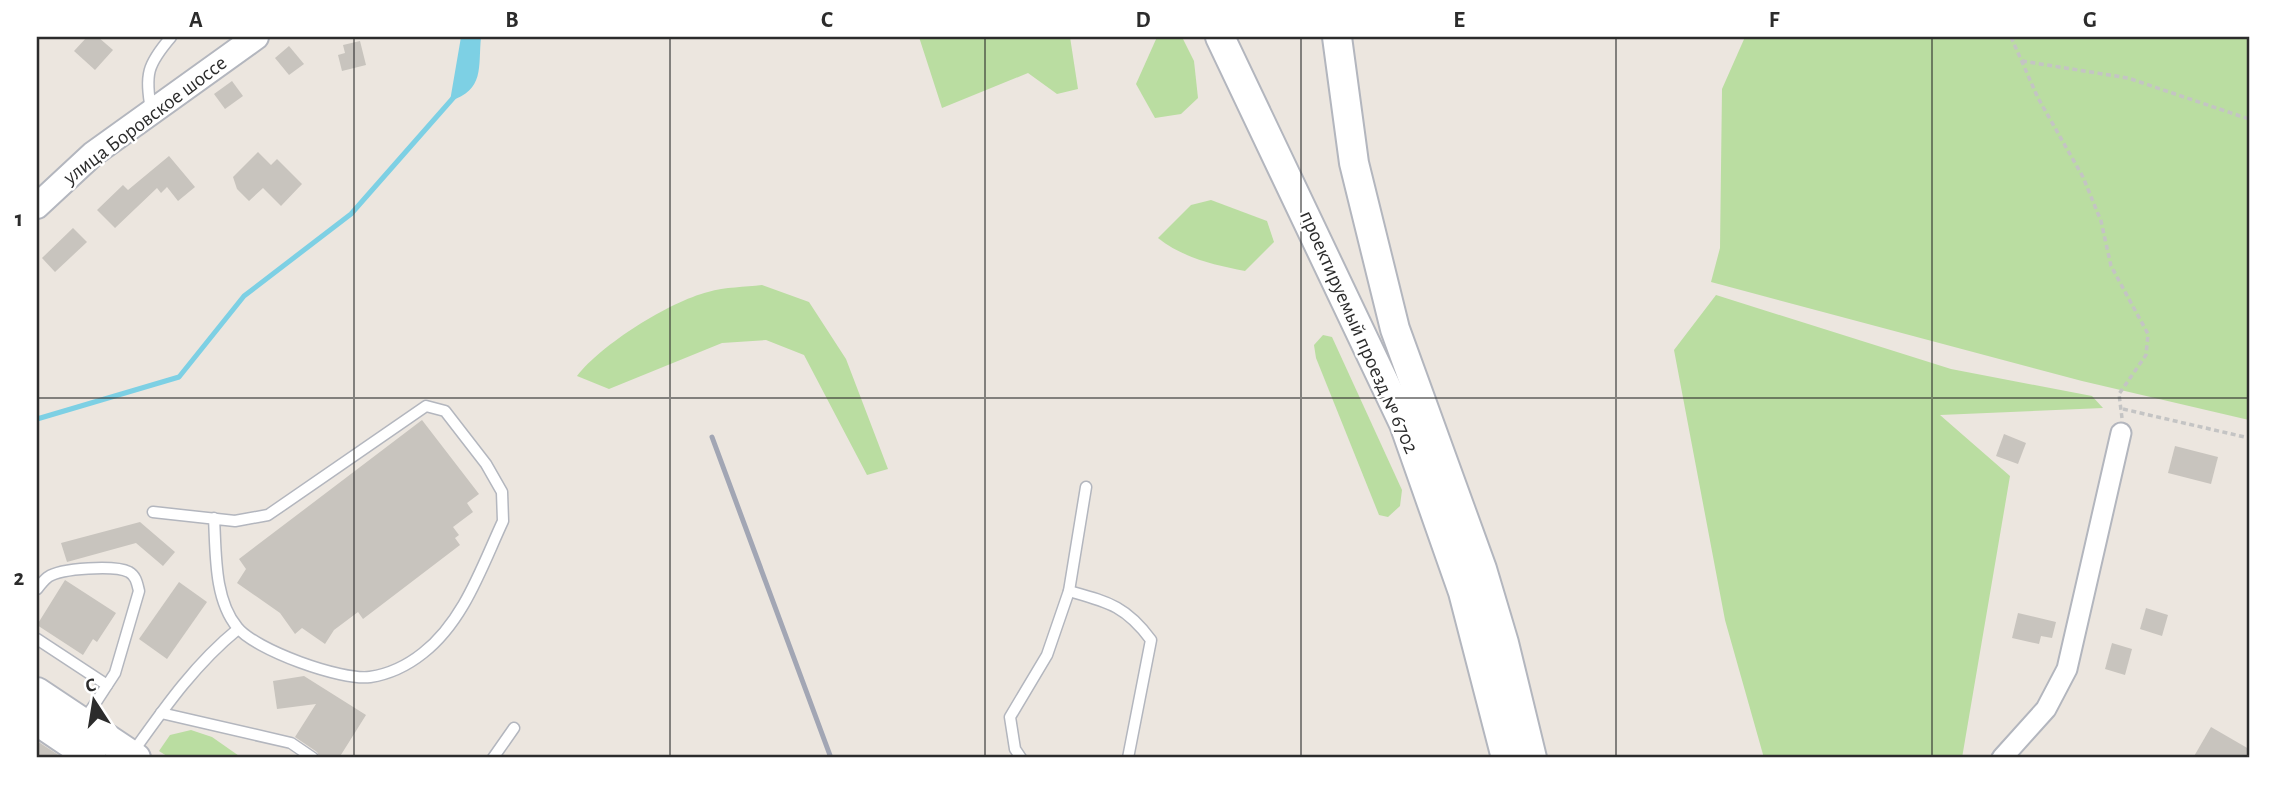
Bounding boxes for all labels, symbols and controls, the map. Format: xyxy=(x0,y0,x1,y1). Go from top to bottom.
text: A xyxy=(189,9,203,32)
text: B xyxy=(505,9,519,32)
text: C xyxy=(821,9,833,32)
text: D xyxy=(1135,9,1151,32)
text: E xyxy=(1453,9,1465,32)
text: F xyxy=(1769,9,1780,32)
text: G xyxy=(2083,9,2097,32)
street label: улица Боровское шоссе xyxy=(59,52,231,189)
street label: проектируемый проезд № 6702 xyxy=(1296,207,1422,457)
text: 1 xyxy=(15,208,23,231)
text: 2 xyxy=(14,567,25,590)
north arrow xyxy=(60,666,130,736)
text: С xyxy=(84,675,98,696)

